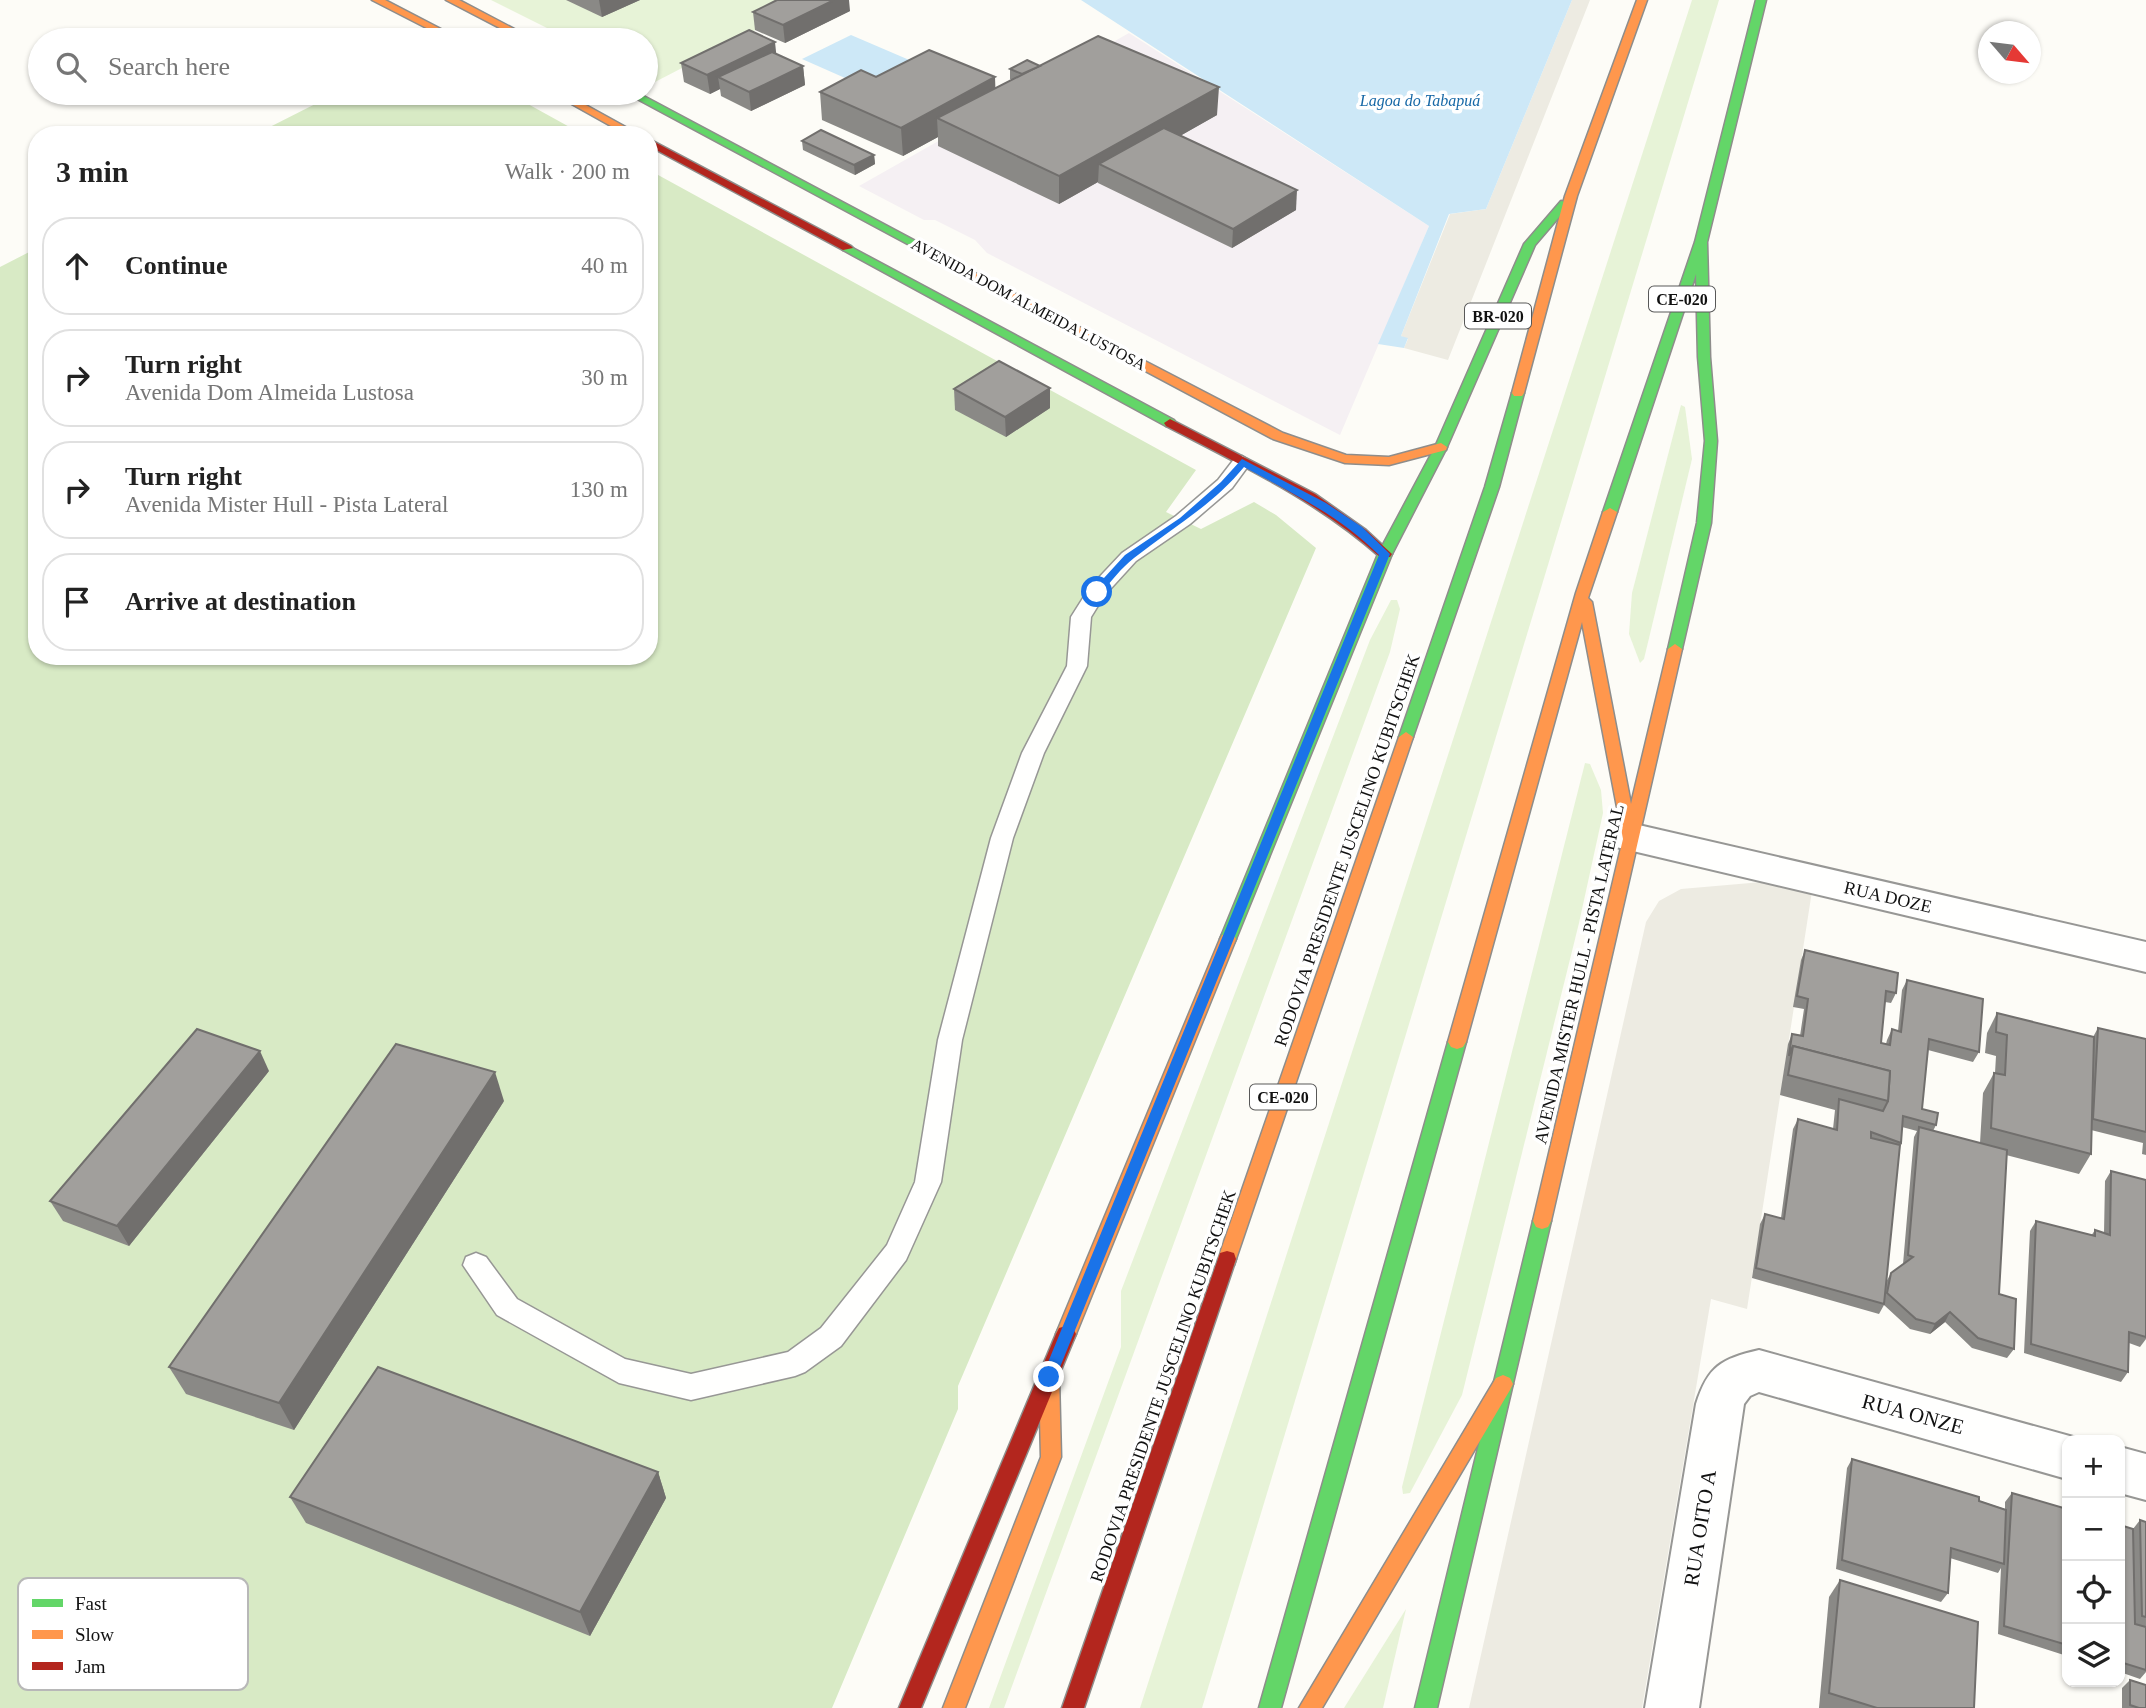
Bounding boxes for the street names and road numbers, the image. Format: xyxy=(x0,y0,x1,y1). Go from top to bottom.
street label: AVENIDA DOM ALMEIDA LUSTOSA xyxy=(909,235,1149,374)
road number: CE-020 xyxy=(1649,286,1715,312)
road number: BR-020 xyxy=(1465,304,1531,328)
street label: RODOVIA PRESIDENTE JUSCELINO KUBITSCHEK xyxy=(1270,651,1424,1049)
street label: AVENIDA MISTER HULL - PISTA LATERAL xyxy=(1530,802,1628,1146)
street label: RUA DOZE xyxy=(1842,877,1934,917)
road number: CE-020 xyxy=(1250,1084,1316,1110)
street label: RODOVIA PRESIDENTE JUSCELINO KUBITSCHEK xyxy=(1086,1187,1240,1585)
street label: RUA ONZE xyxy=(1859,1389,1967,1439)
street label: RUA OITO A xyxy=(1679,1467,1721,1588)

